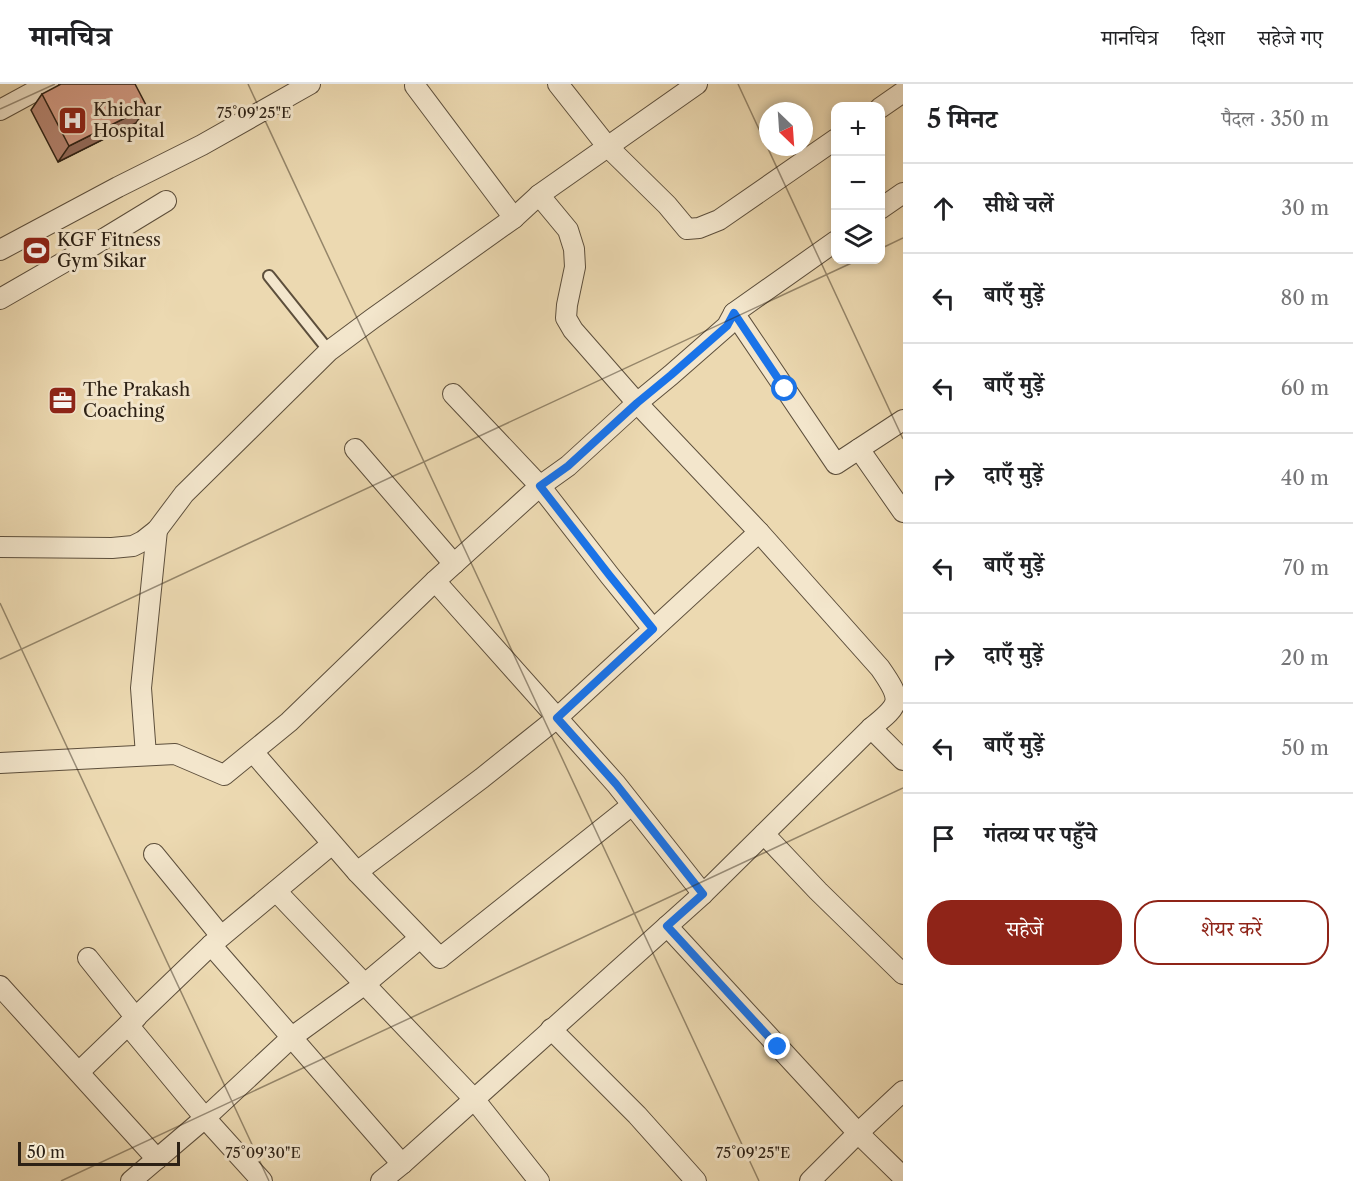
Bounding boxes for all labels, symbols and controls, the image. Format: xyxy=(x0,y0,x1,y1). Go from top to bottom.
text: मानचित्र xyxy=(30,19,112,53)
text: मानचित्र xyxy=(1101,25,1158,50)
text: दिशा xyxy=(1191,25,1225,50)
text: सहेजे गए xyxy=(1258,25,1323,50)
place label: Khichar Hospital xyxy=(93,99,165,142)
north arrow xyxy=(759,102,813,156)
map controls xyxy=(831,102,885,264)
button: + xyxy=(831,102,885,156)
text: 75°09'25"E xyxy=(217,103,291,122)
text: 5 मिनट xyxy=(927,103,997,135)
hospital icon: Khichar Hospital xyxy=(56,104,88,136)
text: पैदल · 350 m xyxy=(1222,107,1329,131)
button: − xyxy=(831,156,885,210)
text: सीधे चलें xyxy=(984,191,1053,218)
icon: ahead xyxy=(927,192,960,225)
text: 30 m xyxy=(1281,196,1329,220)
button: layers xyxy=(831,210,885,264)
place label: KGF Fitness Gym Sikar xyxy=(57,229,161,272)
sports icon: KGF Fitness Gym Sikar xyxy=(20,234,52,266)
text: बाएँ मुड़ें xyxy=(984,281,1044,308)
icon: left xyxy=(927,282,960,315)
text: 80 m xyxy=(1281,286,1329,310)
text: बाएँ मुड़ें xyxy=(984,371,1044,398)
icon: left xyxy=(927,372,960,405)
route start xyxy=(771,375,797,401)
text: 60 m xyxy=(1281,376,1329,400)
place label: The Prakash Coaching xyxy=(83,379,190,422)
office icon: The Prakash Coaching xyxy=(46,384,78,416)
text: दाएँ मुड़ें xyxy=(984,461,1043,488)
icon: right xyxy=(927,462,960,495)
text: 40 m xyxy=(1281,466,1329,490)
text: बाएँ मुड़ें xyxy=(984,551,1044,578)
icon: left xyxy=(927,552,960,585)
text: 70 m xyxy=(1283,556,1329,580)
text: दाएँ मुड़ें xyxy=(984,641,1043,668)
icon: right xyxy=(927,642,960,675)
text: 20 m xyxy=(1281,646,1329,670)
text: बाएँ मुड़ें xyxy=(984,731,1044,758)
icon: left xyxy=(927,732,960,765)
text: 50 m xyxy=(1282,736,1329,760)
text: गंतव्य पर पहुँचे xyxy=(984,821,1097,848)
icon: arrive xyxy=(927,822,960,855)
button: सहेजें xyxy=(927,900,1122,965)
button: शेयर करें xyxy=(1134,900,1329,965)
route end xyxy=(764,1033,790,1059)
scale bar xyxy=(18,1139,180,1166)
text: 50 m xyxy=(27,1142,65,1162)
text: 75°09'30"E xyxy=(225,1143,301,1162)
text: 75°09'25"E xyxy=(716,1143,790,1162)

